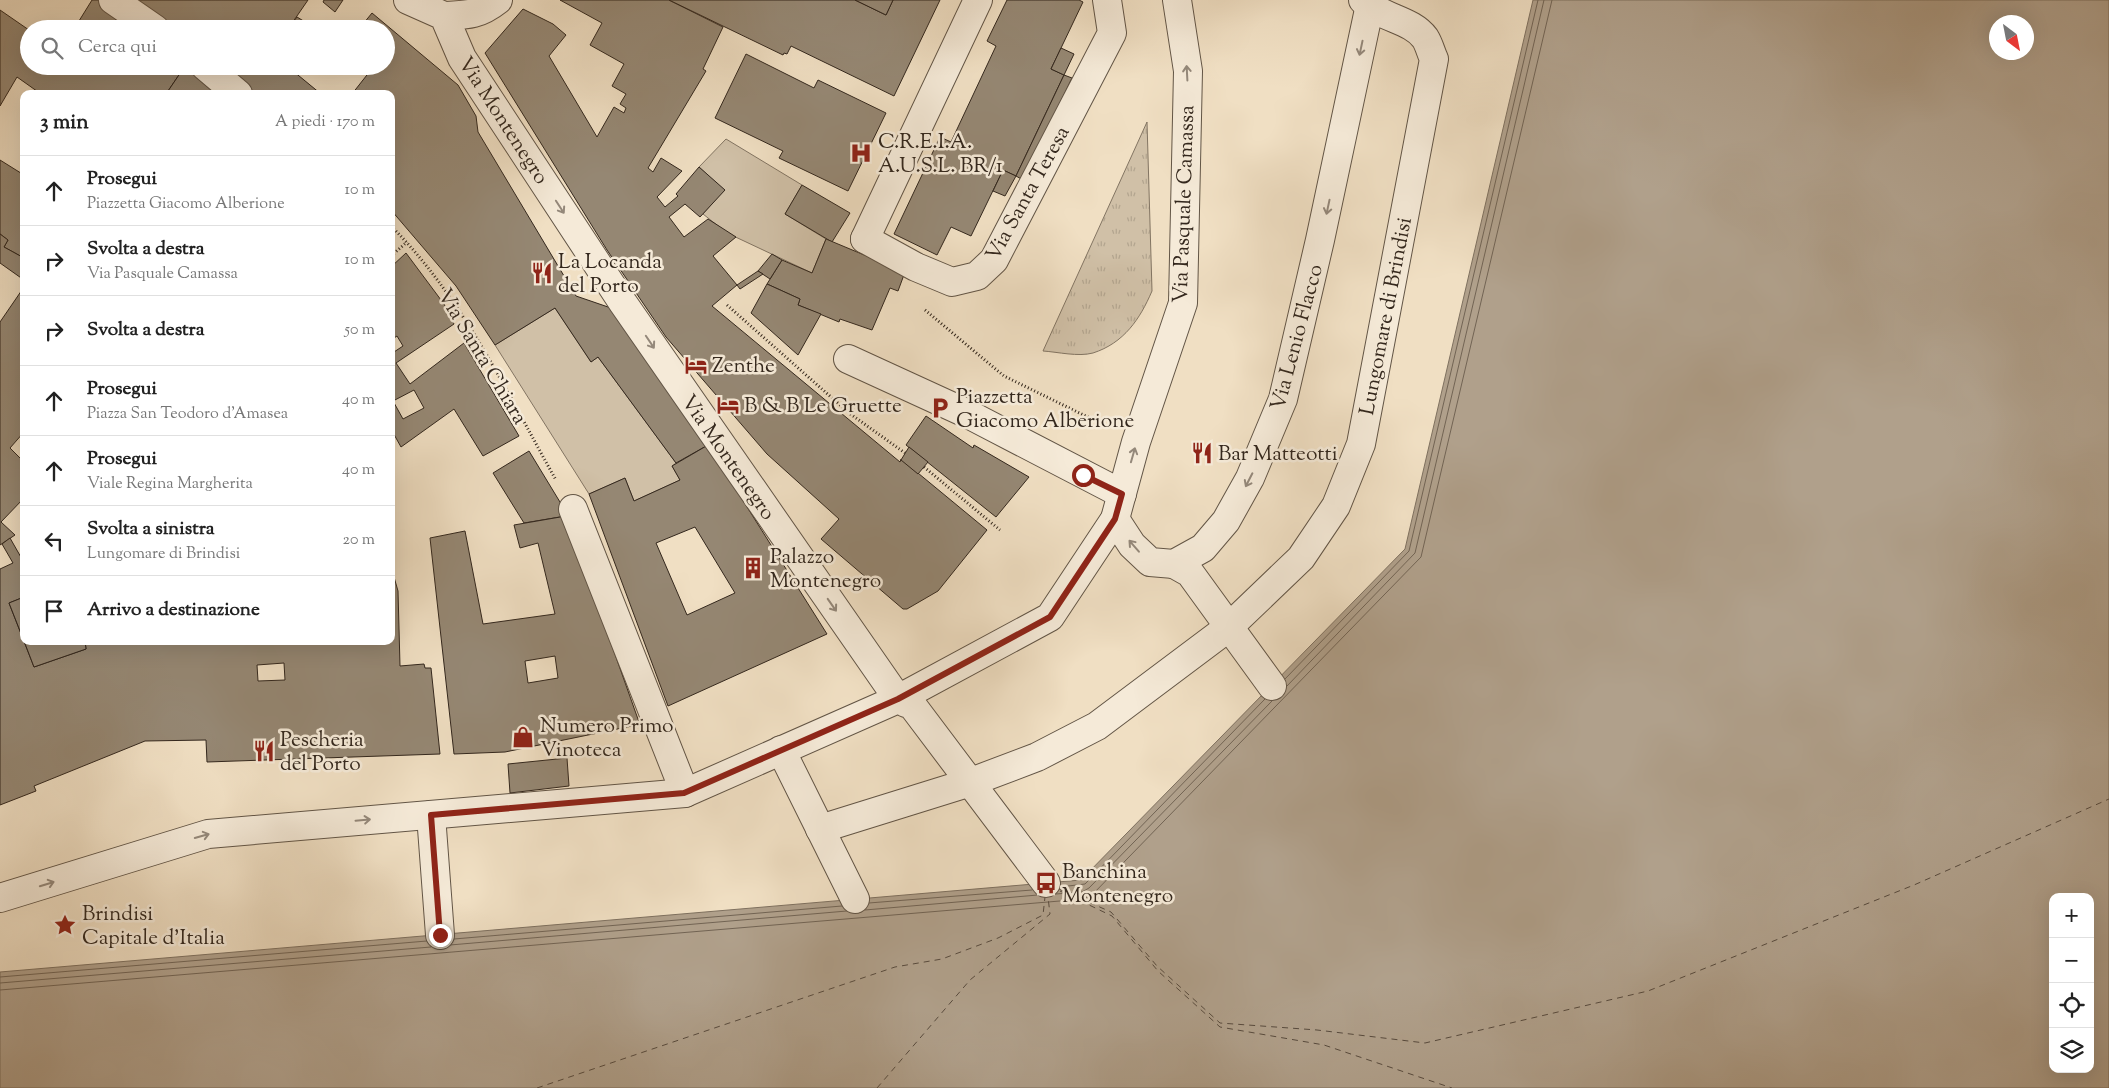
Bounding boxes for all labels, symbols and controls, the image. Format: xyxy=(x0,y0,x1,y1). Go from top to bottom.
north arrow xyxy=(1989,15,2034,60)
search box xyxy=(20,20,395,75)
icon: search xyxy=(38,34,66,62)
text: Cerca qui xyxy=(78,34,157,61)
one-way arrow xyxy=(1356,39,1365,55)
street label: Via Montenegro xyxy=(450,51,555,191)
one-way arrow xyxy=(1183,66,1192,82)
street label: Via Pasquale Camassa xyxy=(1167,104,1203,304)
text: 3 min xyxy=(40,108,89,138)
text: A piedi · 170 m xyxy=(275,111,375,134)
street label: Via Santa Teresa xyxy=(979,121,1078,267)
place label: C.R.E.I.A. A.U.S.L. BR/1 xyxy=(878,128,1003,182)
hospital icon: C.R.E.I.A. A.U.S.L. BR/1 xyxy=(848,140,874,166)
text: Prosegui xyxy=(87,166,157,193)
icon: ahead xyxy=(40,177,68,205)
text: 10 m xyxy=(345,179,375,202)
text: Piazzetta Giacomo Alberione xyxy=(87,193,285,216)
one-way arrow xyxy=(1322,198,1332,214)
one-way arrow xyxy=(555,199,565,213)
street label: Lungomare di Brindisi xyxy=(1353,215,1421,418)
text: Svolta a destra xyxy=(87,236,204,263)
icon: right xyxy=(40,247,68,275)
place label: La Locanda del Porto xyxy=(558,248,662,302)
text: 10 m xyxy=(345,249,375,272)
restaurant icon: La Locanda del Porto xyxy=(529,260,555,286)
street label: Via Lenio Flacco xyxy=(1264,261,1332,414)
text: Via Pasquale Camassa xyxy=(87,263,238,286)
street label: Via Santa Chiara xyxy=(429,283,534,431)
icon: right xyxy=(40,317,68,345)
text: Svolta a destra xyxy=(87,317,204,344)
text: 50 m xyxy=(344,319,375,342)
one-way arrow xyxy=(645,335,655,349)
hotel icon: Zenthe xyxy=(683,352,709,378)
place label: Zenthe xyxy=(712,352,775,382)
text: Prosegui xyxy=(87,376,157,403)
place label: Piazzetta Giacomo Alberione xyxy=(956,383,1134,437)
icon: ahead xyxy=(40,387,68,415)
text: 40 m xyxy=(342,389,375,412)
street label: Via Montenegro xyxy=(673,389,782,527)
hotel icon: B & B Le Gruette xyxy=(715,392,741,418)
place label: B & B Le Gruette xyxy=(744,392,902,422)
parking icon: Piazzetta Giacomo Alberione xyxy=(927,395,953,421)
text: Piazza San Teodoro d'Amasea xyxy=(87,403,288,426)
restaurant icon: Bar Matteotti xyxy=(1189,440,1215,466)
place label: Bar Matteotti xyxy=(1218,440,1338,470)
text: Prosegui xyxy=(87,446,157,473)
one-way arrow xyxy=(1128,448,1138,464)
icon: ahead xyxy=(40,457,68,485)
text: 40 m xyxy=(342,459,375,482)
route start xyxy=(1072,464,1095,487)
one-way arrow xyxy=(1244,472,1254,487)
text: Viale Regina Margherita xyxy=(87,473,253,496)
text: Svolta a sinistra xyxy=(87,516,215,543)
icon: left xyxy=(40,527,68,555)
text: 20 m xyxy=(342,529,375,552)
one-way arrow xyxy=(1128,539,1140,552)
text: Lungomare di Brindisi xyxy=(87,543,240,566)
place label: Palazzo Montenegro xyxy=(770,543,881,597)
building icon: Palazzo Montenegro xyxy=(740,555,766,581)
icon: arrive xyxy=(40,597,68,625)
text: Arrivo a destinazione xyxy=(87,597,260,624)
one-way arrow xyxy=(827,598,837,612)
place label: Numero Primo Vinoteca xyxy=(540,712,674,766)
shop icon: Numero Primo Vinoteca xyxy=(510,724,536,750)
place label: Pescheria del Porto xyxy=(280,726,364,780)
restaurant icon: Pescheria del Porto xyxy=(251,738,277,764)
one-way arrow xyxy=(355,816,371,825)
one-way arrow xyxy=(193,830,209,840)
place label: Banchina Montenegro xyxy=(1062,858,1173,912)
bus stop icon: Banchina Montenegro xyxy=(1033,870,1059,896)
one-way arrow xyxy=(38,878,54,888)
map controls xyxy=(2049,893,2094,1073)
button: + xyxy=(2049,893,2094,938)
place label: Brindisi Capitale d'Italia xyxy=(82,900,225,954)
place icon: Brindisi Capitale d'Italia xyxy=(52,912,78,938)
route end xyxy=(429,924,452,947)
button: − xyxy=(2049,938,2094,983)
button: locate xyxy=(2049,983,2094,1028)
button: layers xyxy=(2049,1028,2094,1073)

